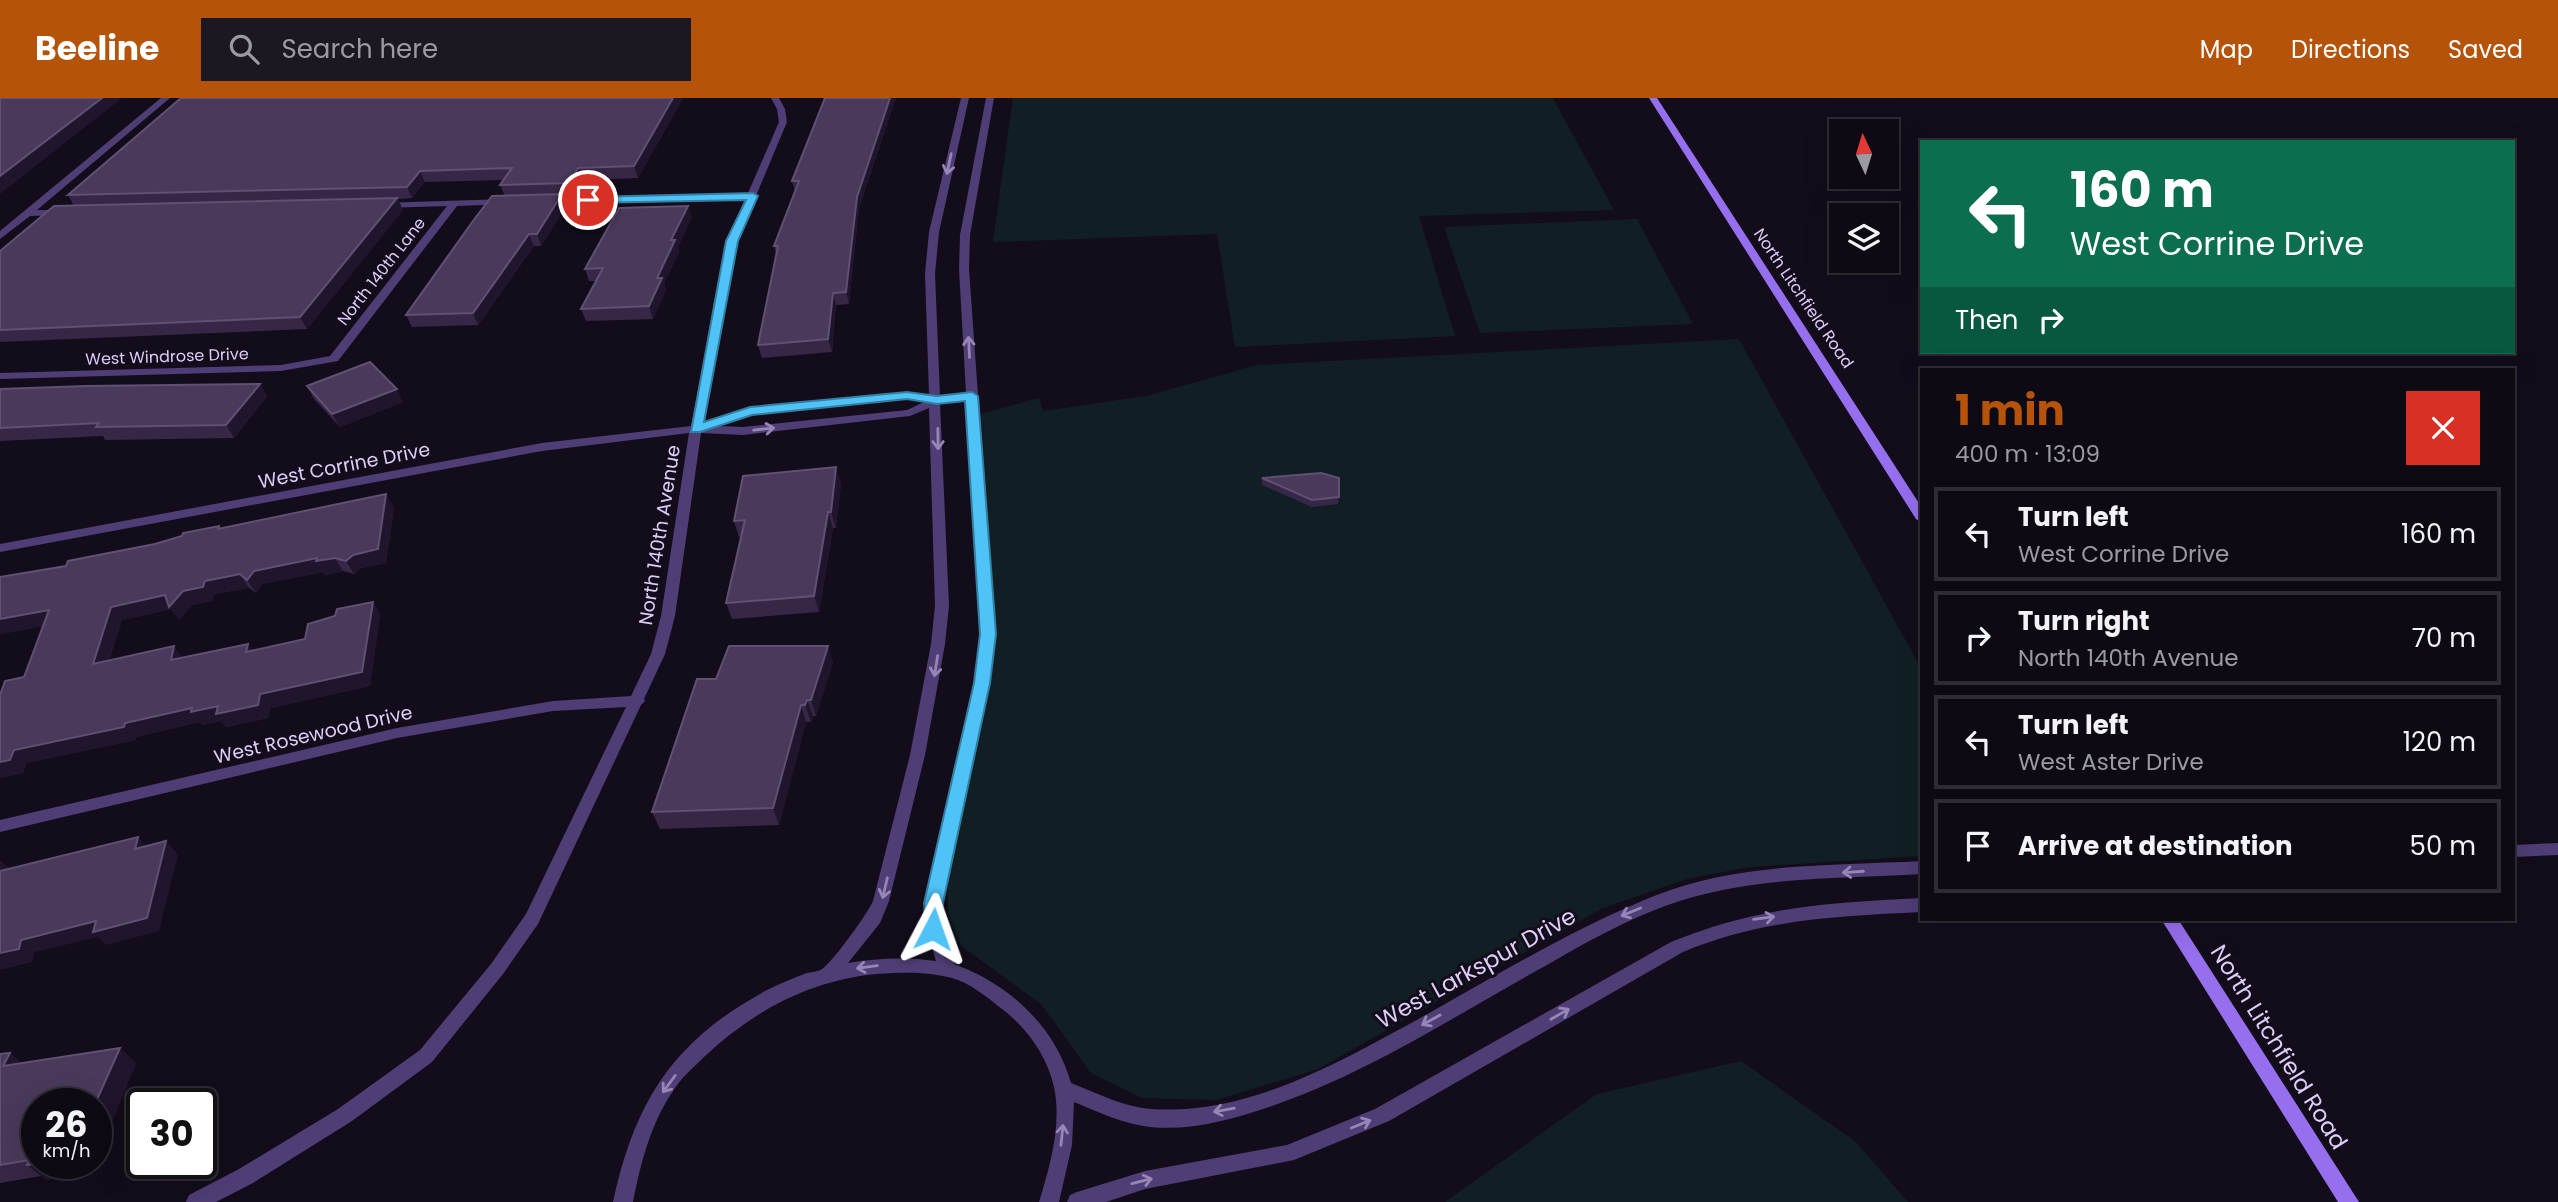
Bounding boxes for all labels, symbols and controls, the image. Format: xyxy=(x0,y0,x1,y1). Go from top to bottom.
search box xyxy=(201,18,691,81)
text: Beeline xyxy=(35,25,159,72)
icon: search xyxy=(225,30,263,68)
text: Search here xyxy=(281,31,438,67)
text: Map xyxy=(2200,33,2253,66)
text: Directions xyxy=(2291,33,2410,66)
text: Saved xyxy=(2448,33,2523,66)
north arrow xyxy=(1829,119,1899,189)
map controls xyxy=(1829,119,1899,273)
one-way arrow xyxy=(941,152,955,175)
text: 160 m xyxy=(2070,156,2214,224)
icon: left xyxy=(1955,168,2046,259)
pin xyxy=(558,170,618,230)
icon: arrive xyxy=(569,181,607,219)
button: layers xyxy=(1829,203,1899,273)
street label: North 140th Lane xyxy=(332,212,431,330)
text: West Corrine Drive xyxy=(2070,221,2364,266)
street label: North Litchfield Road xyxy=(1748,224,1859,373)
icon: right xyxy=(2032,301,2070,339)
text: Then xyxy=(1955,302,2018,338)
one-way arrow xyxy=(962,336,975,359)
street label: West Windrose Drive xyxy=(85,342,249,371)
text: 1 min xyxy=(1955,381,2065,440)
button: close xyxy=(2406,391,2480,465)
one-way arrow xyxy=(752,422,775,435)
one-way arrow xyxy=(931,427,944,450)
street label: West Corrine Drive xyxy=(256,436,432,495)
text: 400 m · 13:09 xyxy=(1955,438,2100,470)
street label: North 140th Avenue xyxy=(632,443,687,627)
text: Turn left xyxy=(2018,499,2129,535)
icon: left xyxy=(1959,515,1997,553)
text: 160 m xyxy=(2401,516,2476,552)
text: West Corrine Drive xyxy=(2018,538,2229,570)
text: Turn right xyxy=(2018,603,2150,639)
icon: right xyxy=(1959,619,1997,657)
text: 70 m xyxy=(2412,620,2476,656)
text: North 140th Avenue xyxy=(2018,642,2239,674)
one-way arrow xyxy=(929,654,942,677)
street label: West Rosewood Drive xyxy=(211,698,415,770)
text: Turn left xyxy=(2018,707,2129,743)
icon: left xyxy=(1959,723,1997,761)
text: 120 m xyxy=(2403,724,2476,760)
text: West Aster Drive xyxy=(2018,746,2204,778)
icon: arrive xyxy=(1959,827,1997,865)
text: Arrive at destination xyxy=(2018,828,2293,864)
text: 50 m xyxy=(2410,828,2476,864)
one-way arrow xyxy=(1842,865,1865,878)
one-way arrow xyxy=(877,876,890,898)
position arrow xyxy=(896,892,970,966)
street label: West Larkspur Drive xyxy=(1370,900,1582,1036)
one-way arrow xyxy=(1621,907,1643,920)
one-way arrow xyxy=(1753,911,1775,924)
street label: North Litchfield Road xyxy=(2203,938,2355,1156)
one-way arrow xyxy=(856,960,879,973)
one-way arrow xyxy=(1549,1007,1570,1020)
one-way arrow xyxy=(1422,1013,1442,1027)
one-way arrow xyxy=(662,1074,676,1093)
speed limit sign: 30 xyxy=(126,1088,217,1179)
text: 26 xyxy=(45,1100,88,1149)
one-way arrow xyxy=(1213,1104,1236,1117)
one-way arrow xyxy=(1350,1117,1371,1130)
one-way arrow xyxy=(1056,1124,1069,1147)
text: km/h xyxy=(43,1138,90,1163)
one-way arrow xyxy=(1130,1174,1153,1188)

